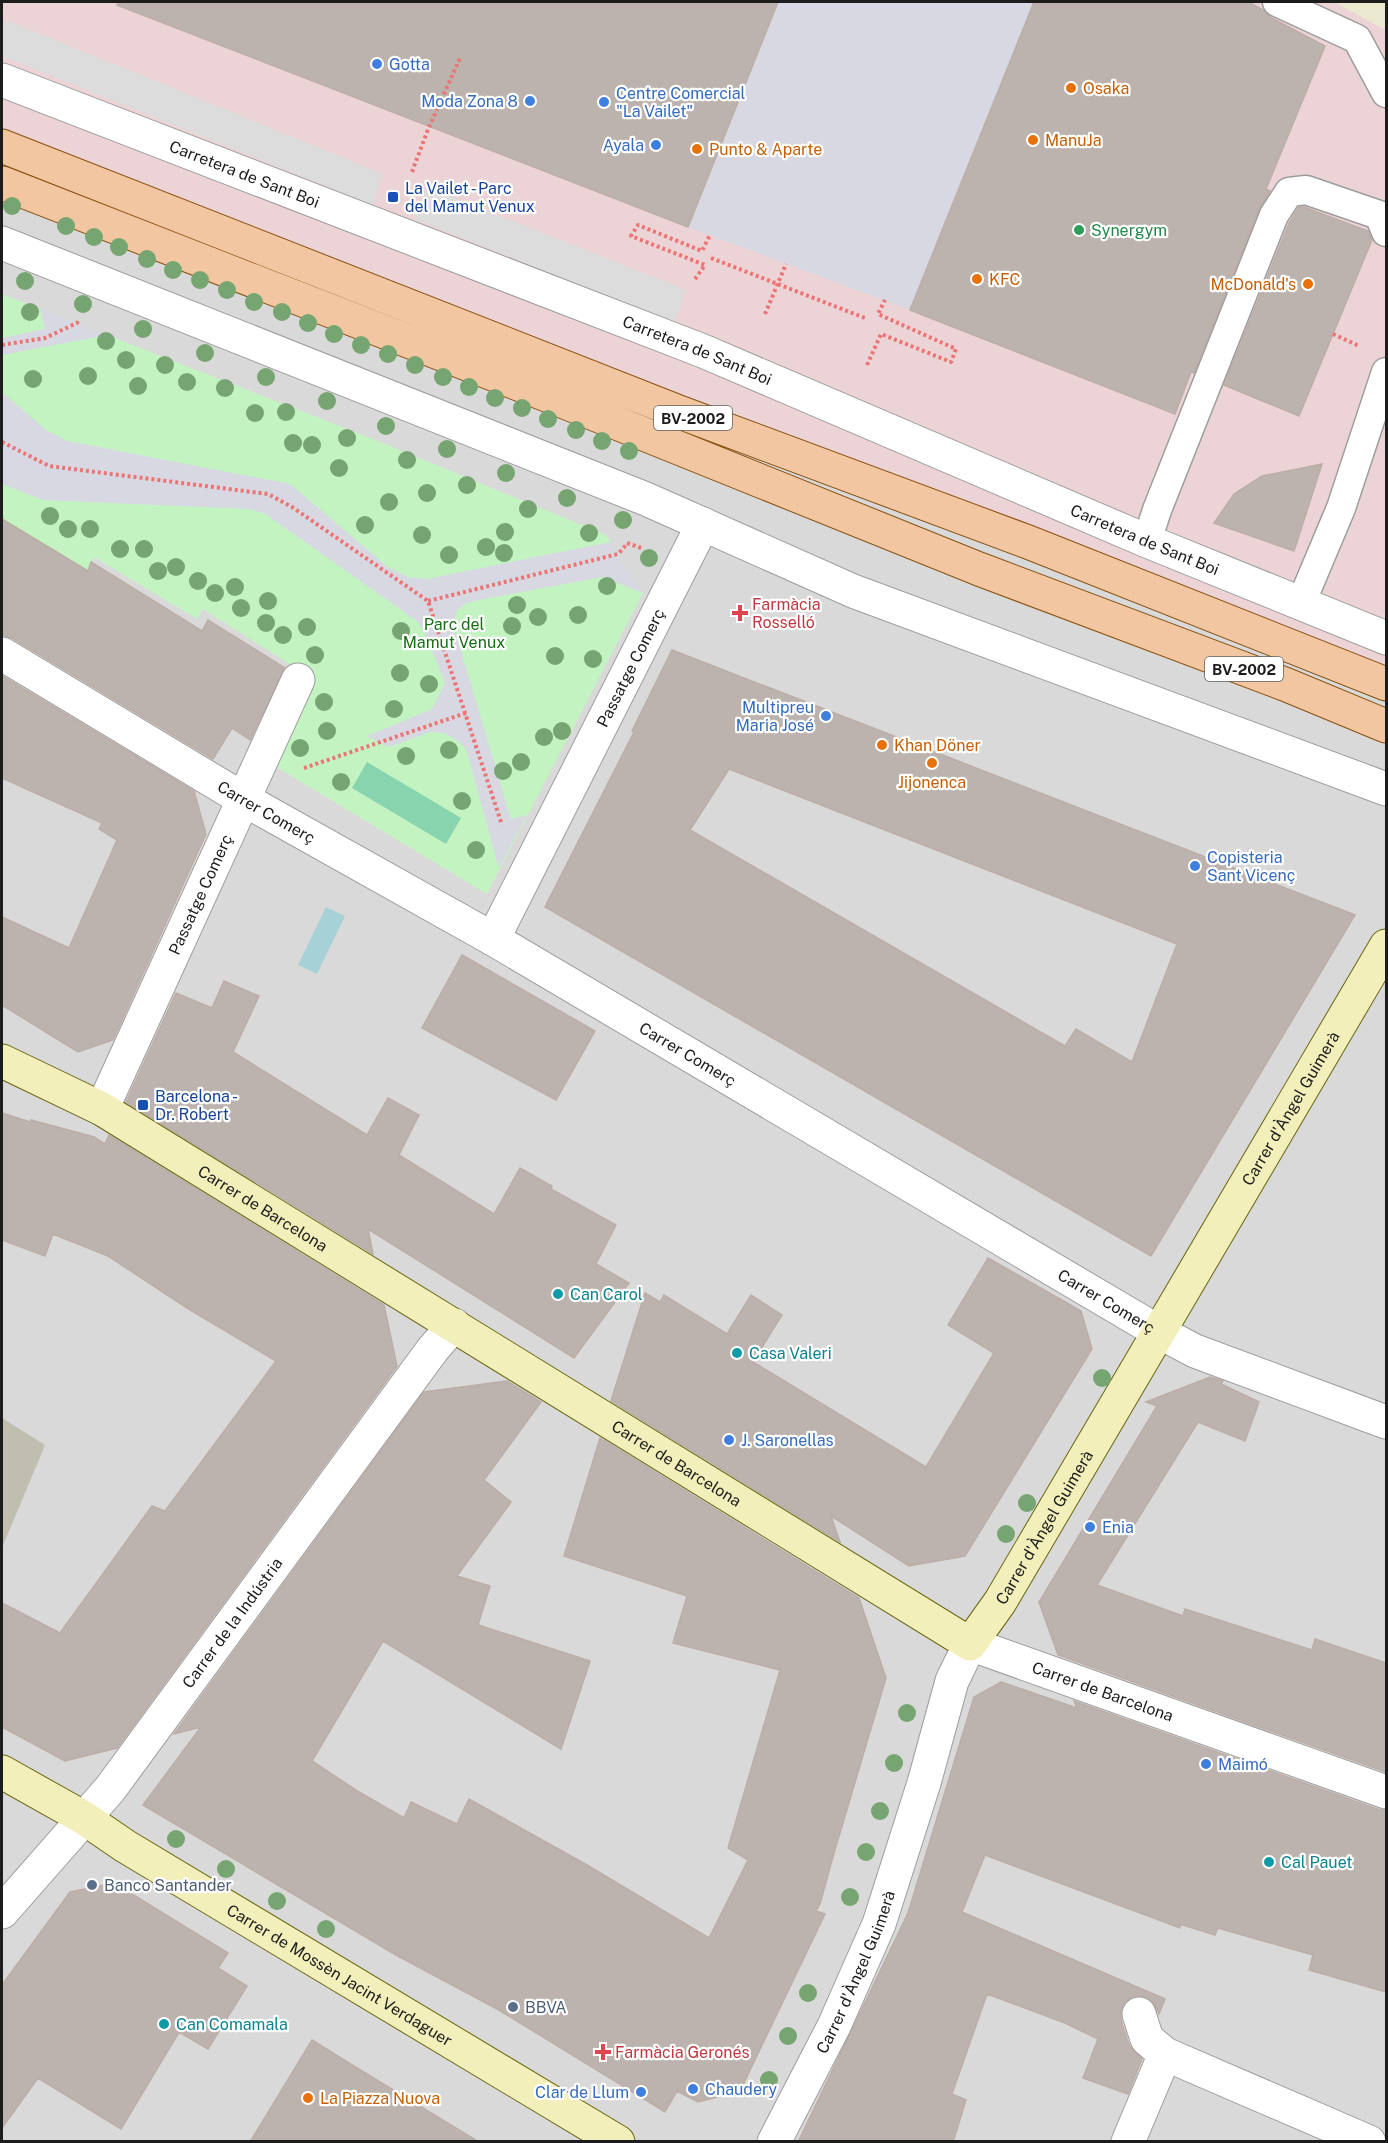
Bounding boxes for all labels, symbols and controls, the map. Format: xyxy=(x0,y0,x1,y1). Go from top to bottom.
place label: Gotta xyxy=(389,55,430,74)
marker: Gotta xyxy=(370,57,384,71)
place label: Osaka xyxy=(1083,79,1129,98)
marker: Osaka xyxy=(1064,81,1078,95)
place label: Centre Comercial "La Vailet" xyxy=(616,84,746,121)
place label: Moda Zona 8 xyxy=(421,92,518,111)
marker: Moda Zona 8 xyxy=(523,94,537,108)
marker: Centre Comercial "La Vailet" xyxy=(597,95,611,109)
place label: ManuJa xyxy=(1045,131,1102,150)
marker: ManuJa xyxy=(1026,133,1040,147)
street label: Carretera de Sant Boi xyxy=(167,136,322,211)
place label: Ayala xyxy=(603,136,644,155)
marker: Ayala xyxy=(649,138,663,152)
place label: Punto & Aparte xyxy=(709,140,822,159)
marker: Punto & Aparte xyxy=(690,142,704,156)
place label: La Vailet - Parc del Mamut Venux xyxy=(405,179,535,216)
marker: La Vailet - Parc del Mamut Venux xyxy=(386,190,400,204)
place label: Synergym xyxy=(1091,221,1167,240)
marker: Synergym xyxy=(1072,223,1086,237)
place label: KFC xyxy=(989,270,1020,289)
marker: KFC xyxy=(970,272,984,286)
place label: McDonald's xyxy=(1210,275,1296,294)
marker: McDonald's xyxy=(1301,277,1315,291)
street label: Carretera de Sant Boi xyxy=(620,311,775,389)
road number: BV-2002 xyxy=(654,406,732,430)
street label: Carretera de Sant Boi xyxy=(1068,500,1222,579)
place label: Farmàcia Rosselló xyxy=(752,595,821,632)
street label: Passatge Comerç xyxy=(592,605,668,730)
marker: Farmàcia Rosselló xyxy=(733,606,747,620)
park label: Parc del Mamut Venux xyxy=(403,615,505,652)
road number: BV-2002 xyxy=(1205,657,1283,681)
place label: Multipreu Maria José xyxy=(736,698,814,735)
marker: Multipreu Maria José xyxy=(819,709,833,723)
place label: Khan Döner xyxy=(894,736,981,755)
marker: Khan Döner xyxy=(875,738,889,752)
marker: Jijonenca xyxy=(925,756,939,770)
place label: Jijonenca xyxy=(898,773,966,792)
street label: Carrer Comerç xyxy=(214,776,319,847)
street label: Passatge Comerç xyxy=(164,831,236,958)
place label: Copisteria Sant Vicenç xyxy=(1207,848,1296,885)
marker: Copisteria Sant Vicenç xyxy=(1188,859,1202,873)
street label: Carrer Comerç xyxy=(636,1018,740,1090)
street label: Carrer d'Àngel Guimerà xyxy=(1238,1028,1343,1189)
place label: Barcelona - Dr. Robert xyxy=(155,1087,238,1124)
marker: Barcelona - Dr. Robert xyxy=(136,1098,150,1112)
street label: Carrer de Barcelona xyxy=(195,1161,331,1255)
street label: Carrer Comerç xyxy=(1055,1265,1158,1337)
place label: Can Carol xyxy=(570,1285,643,1304)
marker: Can Carol xyxy=(551,1287,565,1301)
place label: Casa Valeri xyxy=(749,1344,832,1363)
marker: Casa Valeri xyxy=(730,1346,744,1360)
street label: Carrer de Barcelona xyxy=(608,1416,745,1510)
place label: J. Saronellas xyxy=(741,1431,834,1450)
marker: J. Saronellas xyxy=(722,1433,736,1447)
street label: Carrer d'Àngel Guimerà xyxy=(991,1447,1097,1608)
place label: Enia xyxy=(1102,1518,1134,1537)
marker: Enia xyxy=(1083,1520,1097,1534)
street label: Carrer de la Indústria xyxy=(178,1554,286,1692)
street label: Carrer de Barcelona xyxy=(1030,1657,1176,1725)
place label: Maimó xyxy=(1218,1755,1268,1774)
marker: Maimó xyxy=(1199,1757,1213,1771)
place label: Cal Pauet xyxy=(1281,1853,1353,1872)
marker: Cal Pauet xyxy=(1262,1855,1276,1869)
place label: Banco Santander xyxy=(104,1876,232,1895)
marker: Banco Santander xyxy=(85,1878,99,1892)
street label: Carrer d'Àngel Guimerà xyxy=(812,1888,899,2057)
street label: Carrer de Mossèn Jacint Verdaguer xyxy=(223,1900,456,2050)
place label: BBVA xyxy=(525,1998,567,2017)
marker: BBVA xyxy=(506,2000,520,2014)
place label: Can Comamala xyxy=(176,2015,288,2034)
marker: Can Comamala xyxy=(157,2017,171,2031)
place label: Farmàcia Geronés xyxy=(615,2043,750,2062)
marker: Farmàcia Geronés xyxy=(596,2045,610,2059)
place label: Chaudery xyxy=(705,2080,777,2099)
marker: Chaudery xyxy=(686,2082,700,2096)
place label: Clar de Llum xyxy=(535,2083,629,2102)
marker: Clar de Llum xyxy=(634,2085,648,2099)
place label: La Piazza Nuova xyxy=(320,2089,440,2108)
marker: La Piazza Nuova xyxy=(301,2091,315,2105)

